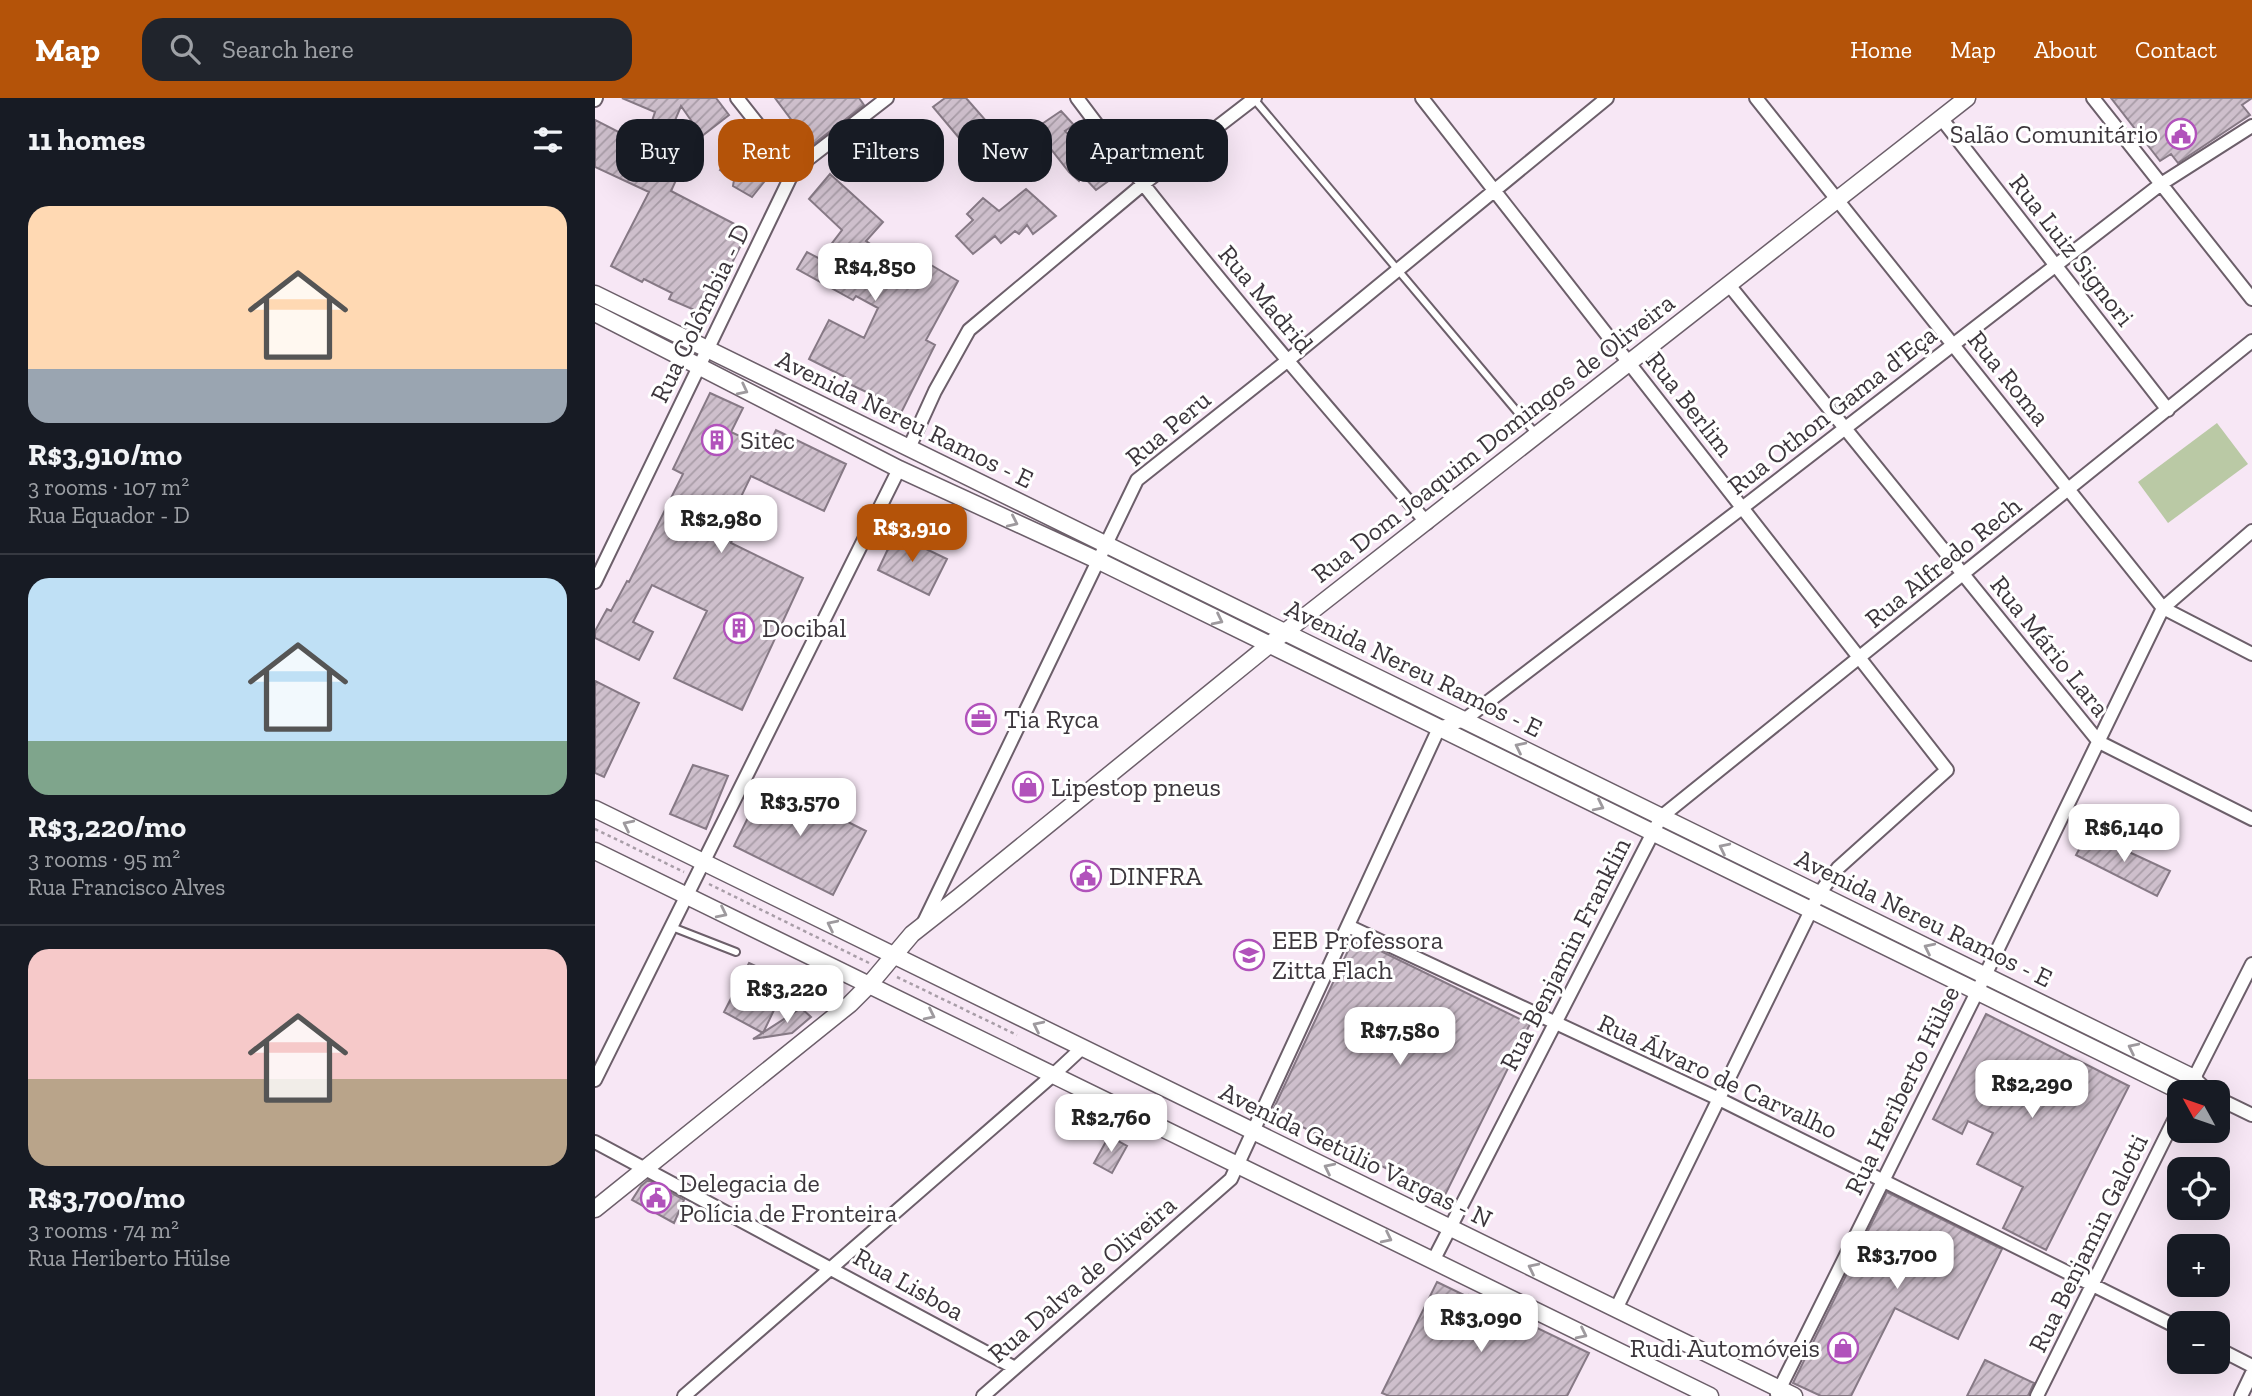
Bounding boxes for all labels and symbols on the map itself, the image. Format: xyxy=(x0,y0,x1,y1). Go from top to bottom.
public building icon: Salão Comunitário xyxy=(2164,117,2198,151)
place label: Salão Comunitário xyxy=(1950,118,2158,150)
street label: Rua Luiz Signori xyxy=(2003,167,2141,333)
street label: Rua Colômbia - D xyxy=(643,218,757,408)
street label: Rua Madrid xyxy=(1212,239,1320,359)
pin: R$4,850 xyxy=(810,244,940,303)
street label: Rua Dom Joaquim Domingos de Oliveira xyxy=(1305,286,1681,590)
street label: Rua Othon Gama d'Eça xyxy=(1721,318,1943,502)
street label: Rua Roma xyxy=(1961,324,2057,432)
street label: Avenida Nereu Ramos - E xyxy=(771,343,1039,495)
street label: Rua Berlim xyxy=(1639,345,1741,463)
one-way arrow xyxy=(735,381,748,395)
street label: Rua Peru xyxy=(1119,383,1217,473)
building icon: Sitec xyxy=(700,423,734,457)
place label: Sitec xyxy=(740,424,795,456)
street label: Rua Alfredo Rech xyxy=(1859,489,2028,635)
pin: R$2,980 xyxy=(656,496,786,555)
pin: R$3,910 xyxy=(847,504,977,564)
one-way arrow xyxy=(1006,513,1018,527)
street label: Rua Mário Lara xyxy=(1983,569,2117,723)
street label: Avenida Nereu Ramos - E xyxy=(1280,592,1548,744)
building icon: Docibal xyxy=(722,611,756,645)
one-way arrow xyxy=(1211,611,1223,625)
place label: Docibal xyxy=(762,612,846,644)
office icon: Tia Ryca xyxy=(964,702,998,736)
place label: Tia Ryca xyxy=(1004,703,1100,735)
one-way arrow xyxy=(1515,742,1527,756)
shop icon: Lipestop pneus xyxy=(1011,770,1045,804)
place label: Lipestop pneus xyxy=(1051,771,1221,803)
pin: R$3,570 xyxy=(735,778,865,838)
one-way arrow xyxy=(1592,798,1604,812)
pin: R$6,140 xyxy=(2059,804,2189,864)
one-way arrow xyxy=(623,819,635,833)
street label: Rua Benjamin Franklin xyxy=(1492,832,1638,1076)
one-way arrow xyxy=(1719,842,1731,856)
street label: Avenida Nereu Ramos - E xyxy=(1790,842,2058,994)
public building icon: DINFRA xyxy=(1069,859,1103,893)
place label: DINFRA xyxy=(1109,860,1203,892)
one-way arrow xyxy=(715,905,727,919)
one-way arrow xyxy=(827,920,839,934)
place label: EEB Professora Zitta Flach xyxy=(1272,924,1444,986)
school or university icon: EEB Professora Zitta Flach xyxy=(1232,938,1266,972)
one-way arrow xyxy=(1924,942,1936,956)
pin: R$3,220 xyxy=(722,965,852,1025)
street label: Rua Heriberto Hülse xyxy=(1837,980,1967,1200)
street label: Rua Álvaro de Carvalho xyxy=(1593,1006,1843,1146)
one-way arrow xyxy=(923,1007,935,1021)
pin: R$7,580 xyxy=(1335,1007,1465,1067)
one-way arrow xyxy=(1033,1021,1045,1035)
one-way arrow xyxy=(2128,1042,2140,1056)
pin: R$2,290 xyxy=(1967,1060,2097,1120)
street label: Avenida Getúlio Vargas - N xyxy=(1214,1075,1498,1235)
north arrow xyxy=(2167,1080,2229,1143)
pin: R$2,760 xyxy=(1046,1094,1176,1154)
street label: Rua Benjamin Galotti xyxy=(2021,1129,2155,1357)
one-way arrow xyxy=(1324,1163,1336,1177)
place label: Delegacia de Polícia de Fronteira xyxy=(679,1167,898,1229)
public building icon: Delegacia de Polícia de Fronteira xyxy=(639,1181,673,1215)
street label: Rua Dalva de Oliveira xyxy=(981,1188,1183,1369)
one-way arrow xyxy=(1380,1230,1392,1244)
pin: R$3,700 xyxy=(1832,1232,1962,1291)
street label: Rua Lisboa xyxy=(848,1241,970,1328)
one-way arrow xyxy=(1528,1263,1540,1277)
pin: R$3,090 xyxy=(1416,1294,1546,1354)
one-way arrow xyxy=(1575,1325,1587,1339)
shop icon: Rudi Automóveis xyxy=(1826,1331,1860,1365)
place label: Rudi Automóveis xyxy=(1630,1332,1820,1364)

